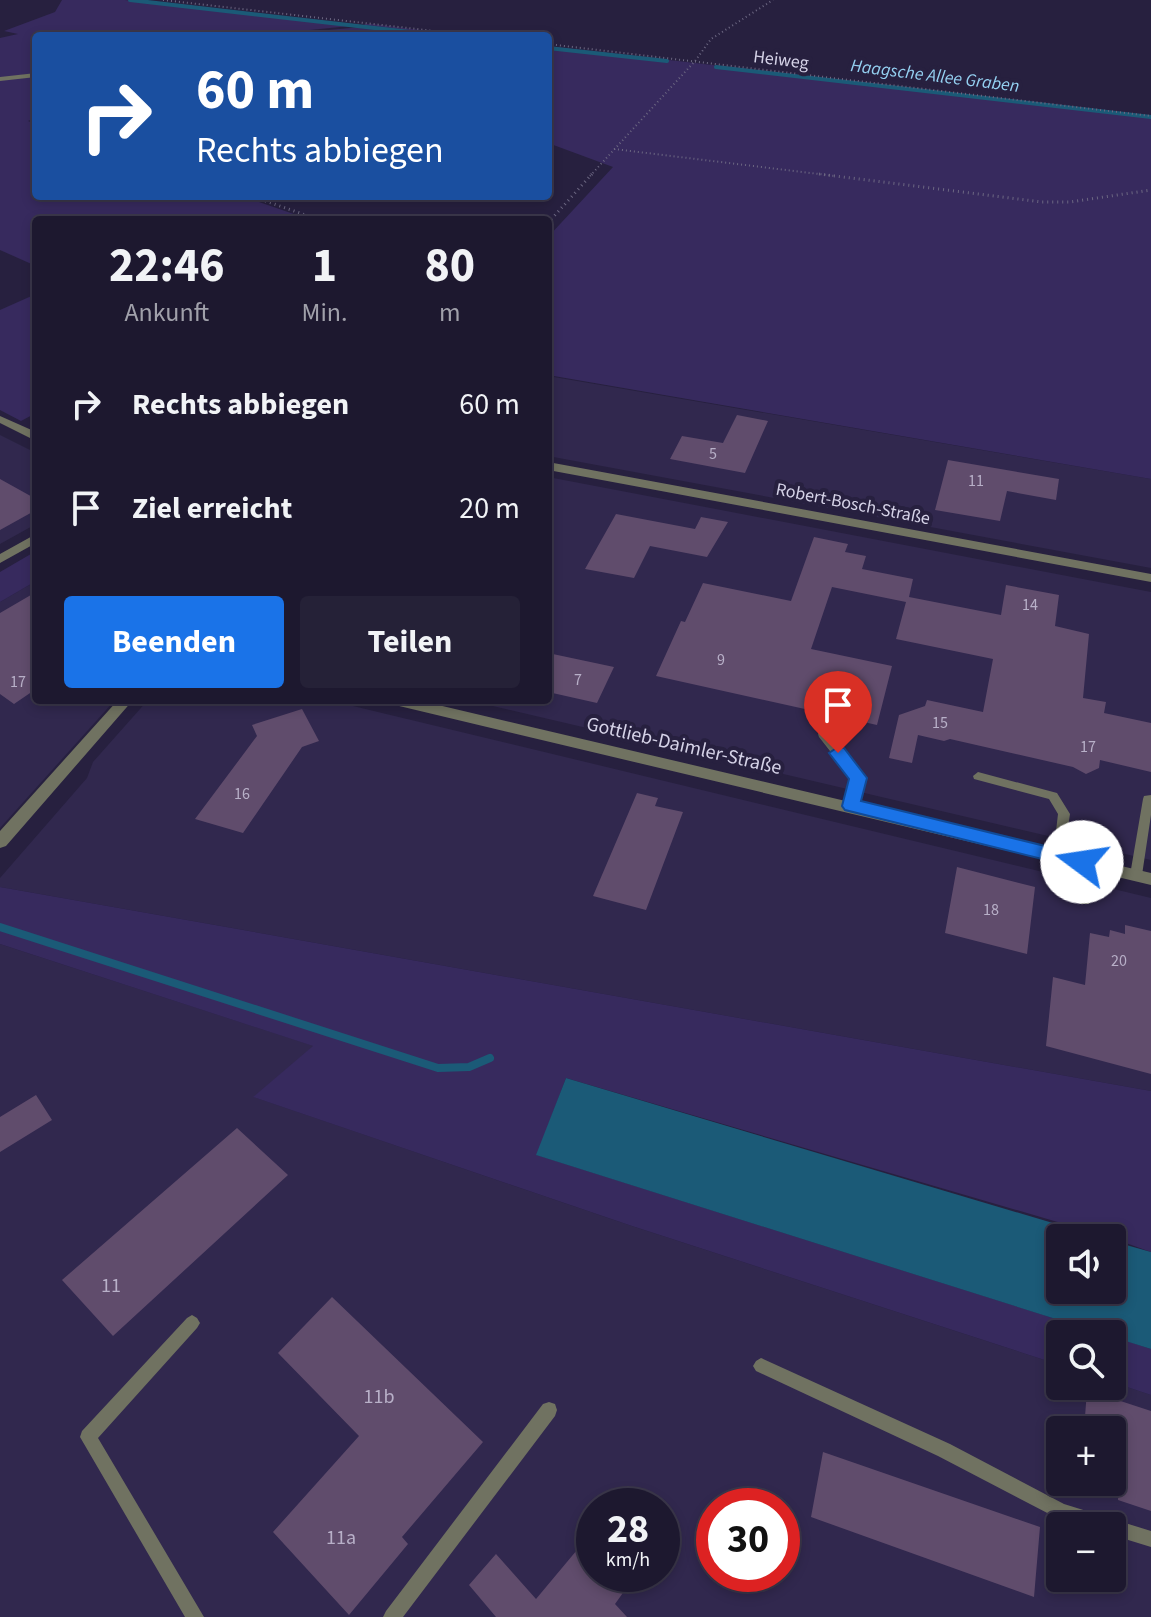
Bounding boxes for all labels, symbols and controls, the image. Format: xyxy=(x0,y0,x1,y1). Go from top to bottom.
street label: Heiweg xyxy=(752,44,810,76)
text: 60 m xyxy=(196,51,314,130)
water label: Haagsche Allee Graben xyxy=(849,53,1021,99)
icon: right xyxy=(64,64,168,168)
text: Rechts abbiegen xyxy=(196,125,444,176)
text: 22:46 xyxy=(109,232,225,300)
text: 1 xyxy=(312,232,337,300)
text: 80 xyxy=(424,232,475,300)
text: Ankunft xyxy=(124,294,209,331)
text: Min. xyxy=(302,294,348,331)
text: m xyxy=(439,294,461,331)
icon: right xyxy=(64,382,108,426)
text: Rechts abbiegen xyxy=(132,383,349,426)
text: 60 m xyxy=(459,383,520,426)
house number: 5 xyxy=(709,443,717,465)
house number: 11 xyxy=(968,470,984,492)
street label: Robert-Bosch-Straße xyxy=(774,477,932,531)
icon: arrive xyxy=(64,486,108,530)
text: Ziel erreicht xyxy=(132,487,292,530)
text: 20 m xyxy=(459,487,520,530)
house number: 14 xyxy=(1022,594,1038,616)
button: Beenden xyxy=(64,596,284,688)
button: Teilen xyxy=(300,596,520,688)
house number: 9 xyxy=(717,649,725,671)
house number: 7 xyxy=(574,669,582,691)
house number: 17 xyxy=(10,671,26,693)
pin xyxy=(804,671,872,753)
icon: arrive xyxy=(816,683,860,727)
street label: Gottlieb-Daimler-Straße xyxy=(584,710,784,782)
house number: 15 xyxy=(932,712,948,734)
house number: 17 xyxy=(1080,736,1096,758)
house number: 16 xyxy=(234,783,250,805)
position arrow xyxy=(1040,820,1124,904)
house number: 18 xyxy=(983,899,999,921)
house number: 20 xyxy=(1111,950,1127,972)
map controls xyxy=(1046,1224,1126,1592)
button: sound xyxy=(1046,1224,1126,1304)
house number: 11 xyxy=(101,1272,121,1300)
button: search xyxy=(1046,1320,1126,1400)
house number: 11b xyxy=(364,1383,394,1411)
button: + xyxy=(1046,1416,1126,1496)
speed limit sign: 30 xyxy=(696,1488,800,1592)
text: 28 xyxy=(607,1501,649,1558)
button: − xyxy=(1046,1512,1126,1592)
house number: 11a xyxy=(326,1524,356,1552)
text: km/h xyxy=(606,1546,650,1574)

